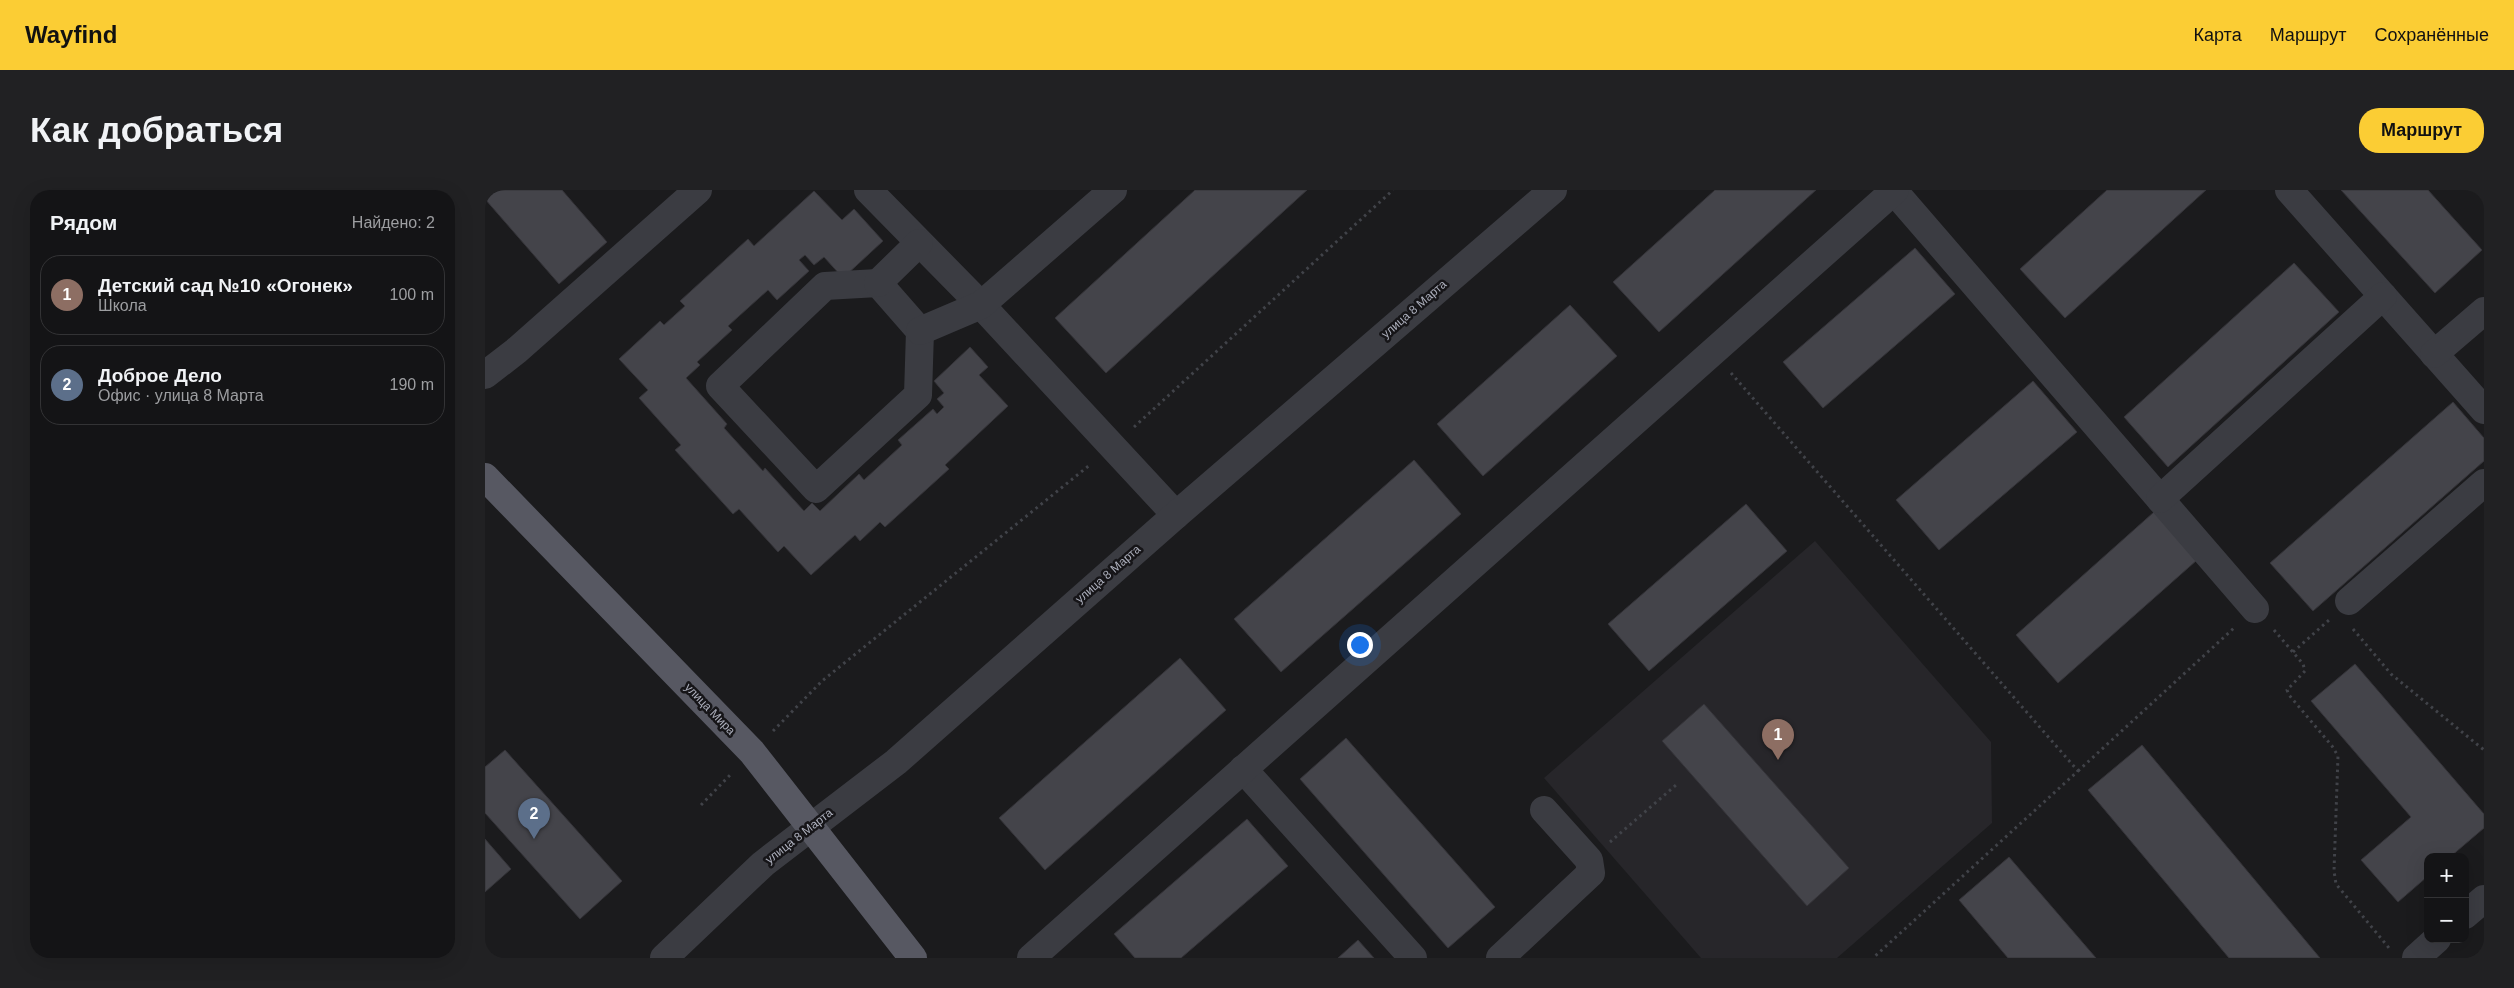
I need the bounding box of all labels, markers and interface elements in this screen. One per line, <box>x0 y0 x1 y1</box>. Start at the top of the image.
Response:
text: Wayfind <box>25 21 117 48</box>
text: Карта <box>2194 25 2242 45</box>
text: Маршрут <box>2270 25 2346 45</box>
text: Сохранённые <box>2374 25 2489 45</box>
button: Маршрут <box>2359 108 2484 153</box>
text: Как добраться <box>30 110 283 149</box>
text: Рядом <box>50 211 117 234</box>
text: Найдено: 2 <box>352 214 435 231</box>
text: Детский сад №10 «Огонек» <box>98 275 353 296</box>
street label: улица 8 Марта <box>1379 277 1450 341</box>
text: 1 <box>63 286 71 303</box>
text: 100 m <box>390 286 434 303</box>
text: Школа <box>98 297 147 314</box>
text: Доброе Дело <box>98 365 222 386</box>
text: 2 <box>63 376 71 393</box>
text: 190 m <box>390 376 434 393</box>
text: Офис · улица 8 Марта <box>98 387 264 404</box>
street label: улица 8 Марта <box>1073 542 1144 606</box>
your location <box>1347 632 1373 658</box>
street label: улица Мира <box>682 680 738 738</box>
pin: 1 <box>1762 719 1794 760</box>
pin: 2 <box>518 798 550 839</box>
street label: улица 8 Марта <box>763 805 836 867</box>
map controls <box>2424 853 2469 943</box>
button: + <box>2424 853 2469 898</box>
button: − <box>2424 898 2469 943</box>

